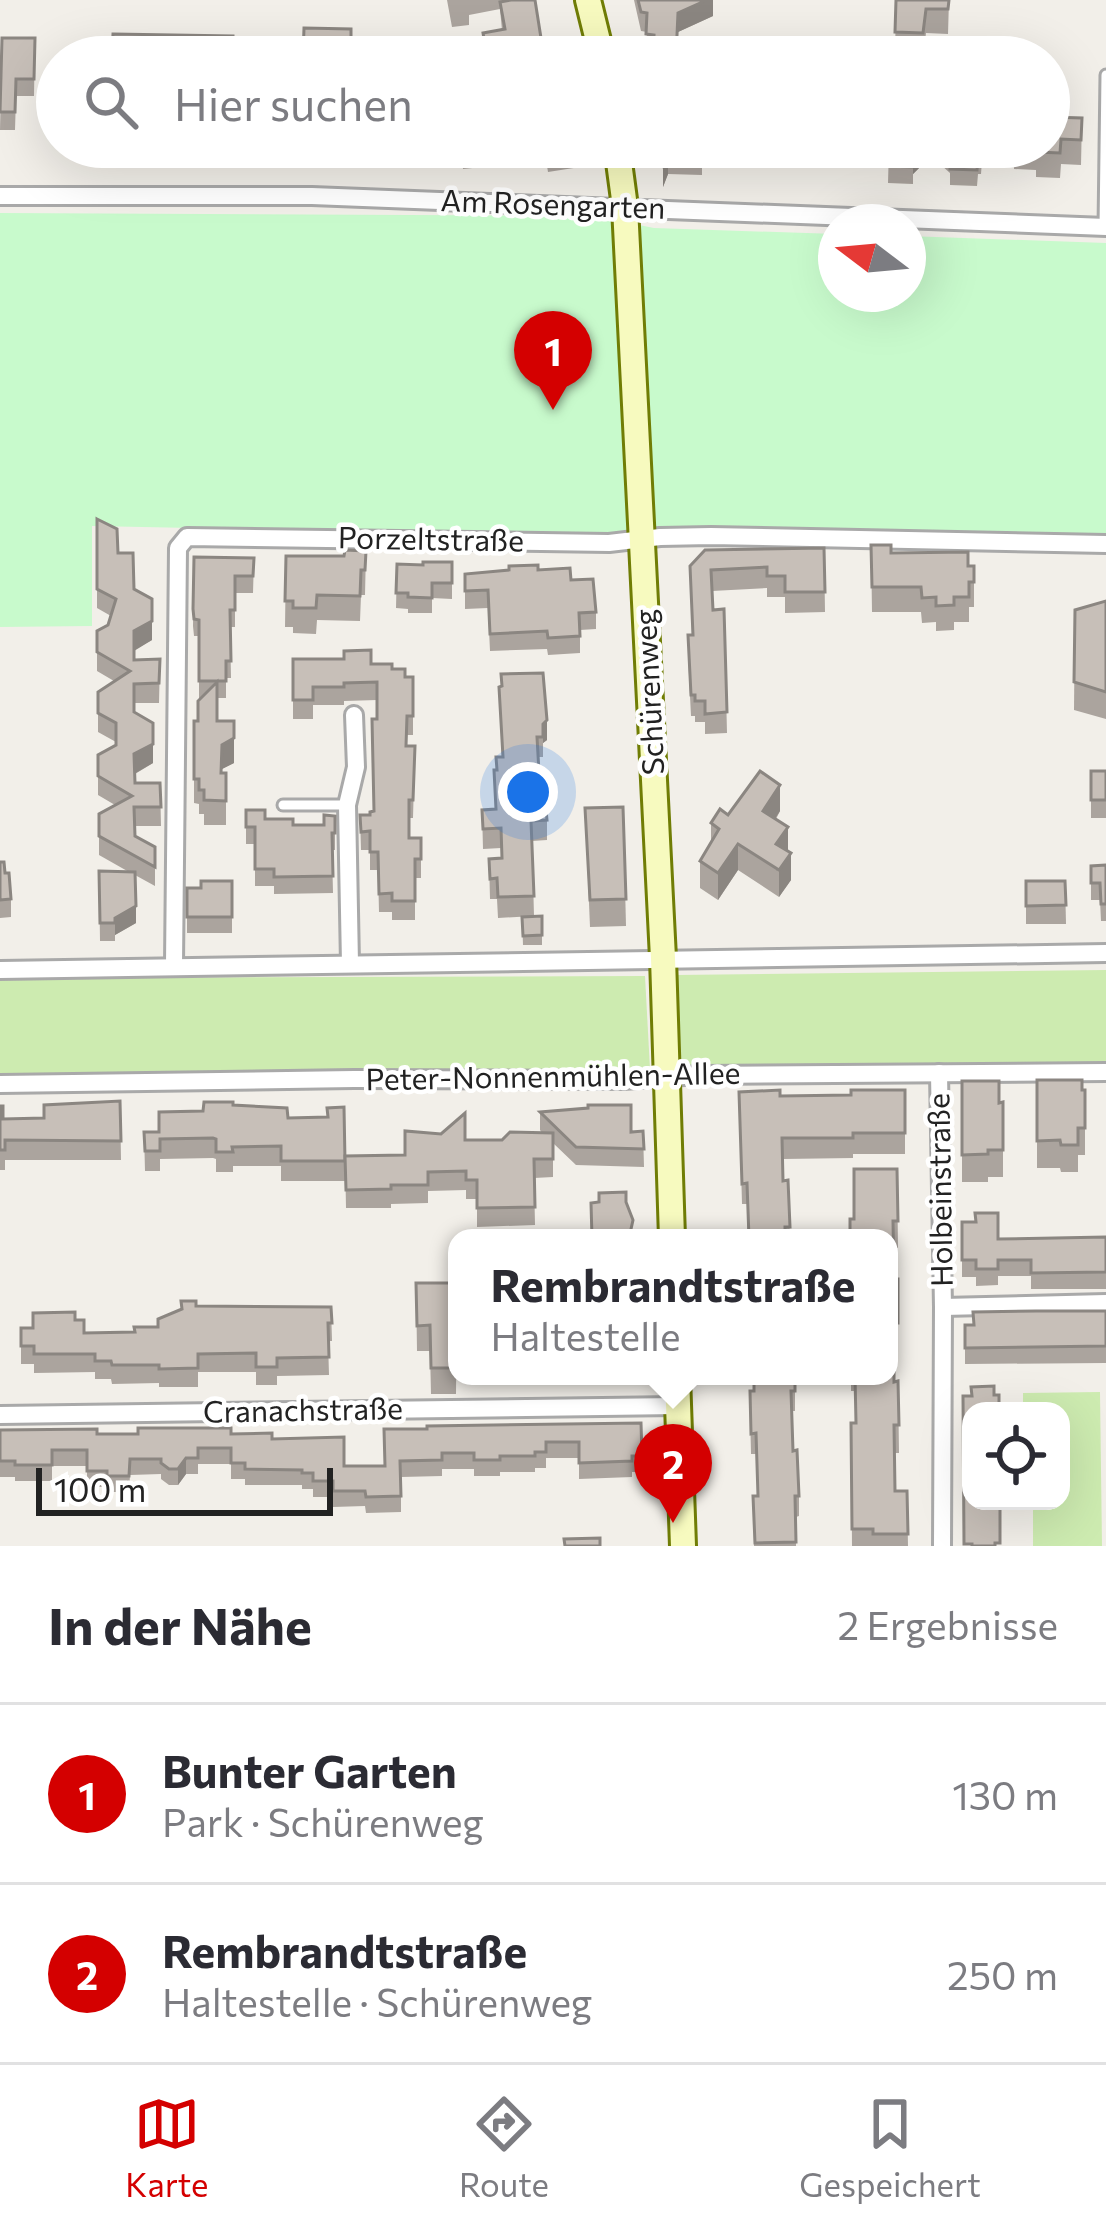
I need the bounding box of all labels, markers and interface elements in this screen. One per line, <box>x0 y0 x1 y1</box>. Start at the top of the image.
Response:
search box <box>36 36 1070 168</box>
icon: search <box>78 69 144 135</box>
text: Hier suchen <box>174 75 413 130</box>
street label: Am Rosengarten <box>440 180 666 225</box>
north arrow <box>818 204 926 312</box>
pin: 1 <box>514 311 592 410</box>
street label: Porzeltstraße <box>338 517 524 558</box>
street label: Schürenweg <box>625 608 670 776</box>
your location <box>498 762 558 822</box>
street label: Peter-Nonnenmühlen-Allee <box>365 1053 741 1096</box>
street label: Holbeinstraße <box>918 1093 959 1287</box>
popup <box>448 1229 898 1385</box>
text: Rembrandtstraße <box>490 1256 856 1311</box>
text: Haltestelle <box>490 1311 681 1359</box>
street label: Cranachstraße <box>203 1388 403 1429</box>
map controls <box>962 1402 1070 1510</box>
button: locate <box>962 1402 1070 1510</box>
pin: 2 <box>634 1424 712 1523</box>
scale bar <box>36 1462 333 1515</box>
text: 100 m <box>54 1468 146 1509</box>
text: In der Nähe <box>48 1593 312 1656</box>
text: 2 Ergebnisse <box>837 1600 1058 1648</box>
text: Bunter Garten <box>162 1742 457 1797</box>
text: 1 <box>78 1770 96 1818</box>
text: 130 m <box>952 1770 1058 1818</box>
text: Park · Schürenweg <box>162 1797 484 1845</box>
text: Rembrandtstraße <box>162 1922 527 1977</box>
text: 2 <box>76 1950 98 1998</box>
text: 250 m <box>947 1950 1058 1998</box>
text: Haltestelle · Schürenweg <box>162 1977 592 2025</box>
tab: Karte <box>125 2091 209 2204</box>
tab: Route <box>459 2091 549 2204</box>
tab: Gespeichert <box>799 2091 981 2204</box>

